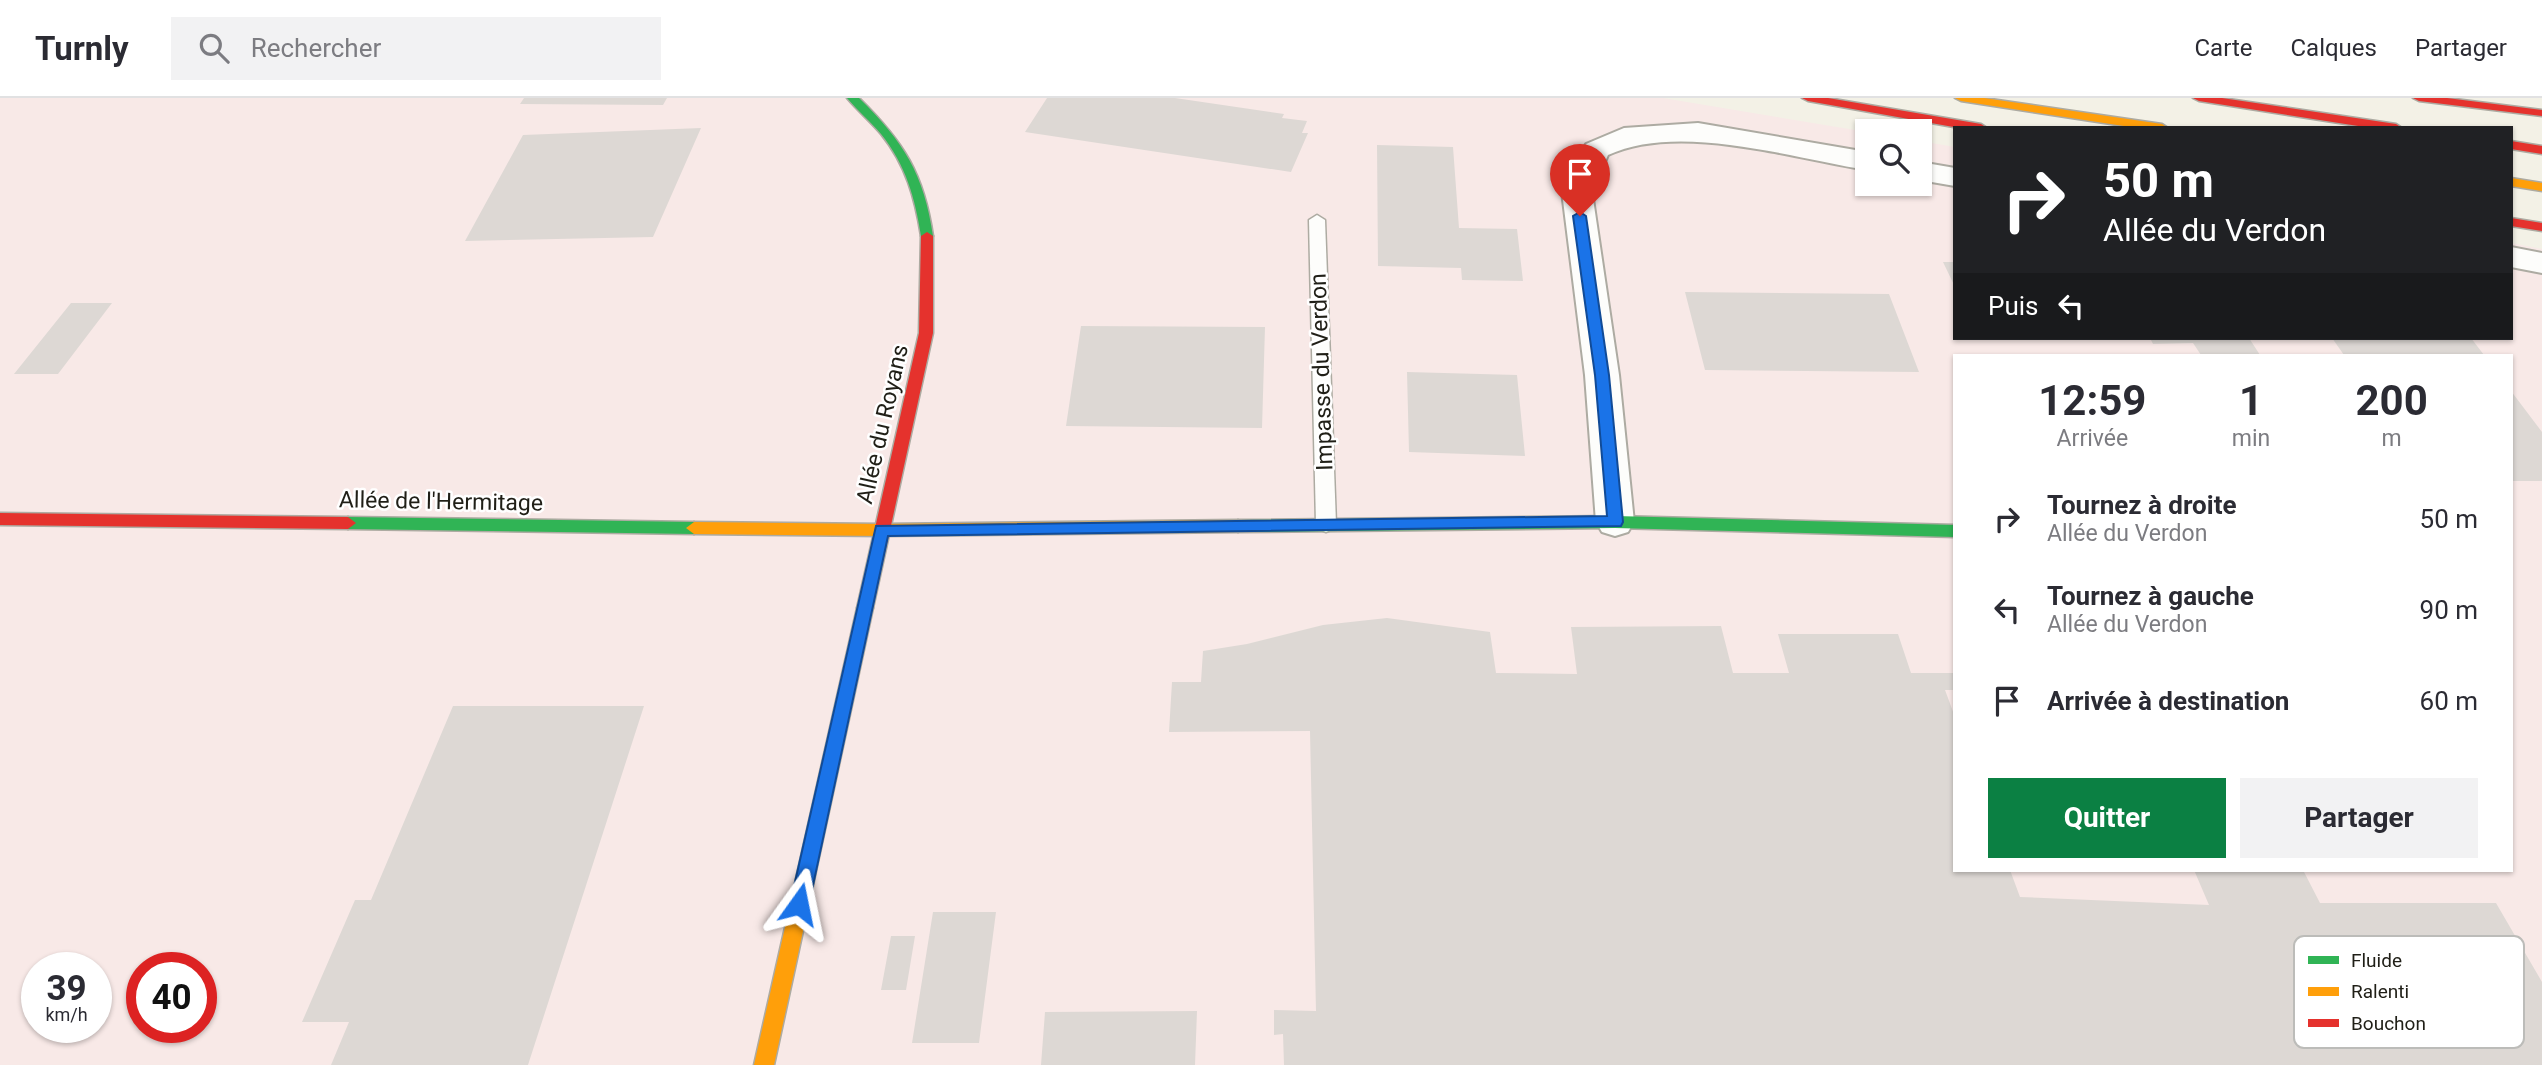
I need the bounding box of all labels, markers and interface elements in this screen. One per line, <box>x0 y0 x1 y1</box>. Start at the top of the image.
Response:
search box <box>171 17 661 80</box>
text: Turnly <box>35 29 129 68</box>
icon: search <box>195 29 233 67</box>
text: Rechercher <box>251 33 381 63</box>
text: Carte <box>2194 34 2252 62</box>
text: Calques <box>2290 34 2377 62</box>
text: Partager <box>2415 34 2507 62</box>
map controls <box>1855 119 1932 196</box>
button: search <box>1855 119 1932 196</box>
pin <box>1550 144 1610 216</box>
text: 50 m <box>2103 152 2214 209</box>
icon: right <box>1988 154 2079 245</box>
icon: arrive <box>1561 155 1599 193</box>
text: Allée du Verdon <box>2103 211 2326 249</box>
street label: Impasse du Verdon <box>1305 273 1338 471</box>
icon: left <box>2052 287 2090 325</box>
text: Puis <box>1988 291 2038 321</box>
street label: Allée du Royans <box>851 342 914 506</box>
text: 12:59 <box>2038 376 2146 425</box>
text: 1 <box>2239 376 2263 425</box>
text: 200 <box>2355 376 2428 425</box>
text: Arrivée <box>2057 425 2128 452</box>
text: min <box>2232 425 2270 452</box>
text: m <box>2382 425 2402 452</box>
street label: Allée de l'Hermitage <box>339 486 543 517</box>
text: Tournez à droite <box>2047 490 2237 520</box>
icon: right <box>1988 500 2026 538</box>
text: 50 m <box>2420 504 2478 534</box>
text: Allée du Verdon <box>2047 520 2207 547</box>
text: Tournez à gauche <box>2047 581 2254 611</box>
icon: left <box>1988 591 2026 629</box>
text: 90 m <box>2420 595 2478 625</box>
text: Allée du Verdon <box>2047 611 2207 638</box>
icon: arrive <box>1988 682 2026 720</box>
text: Arrivée à destination <box>2047 686 2289 716</box>
text: 60 m <box>2420 686 2478 716</box>
button: Quitter <box>1988 778 2226 858</box>
button: Partager <box>2240 778 2478 858</box>
position arrow <box>762 867 836 941</box>
legend <box>2294 936 2524 1048</box>
text: Fluide <box>2351 949 2402 972</box>
speed limit sign: 40 <box>126 952 217 1043</box>
text: 39 <box>46 968 87 1009</box>
text: Ralenti <box>2351 980 2409 1003</box>
text: km/h <box>45 1004 88 1025</box>
text: Bouchon <box>2351 1012 2426 1035</box>

